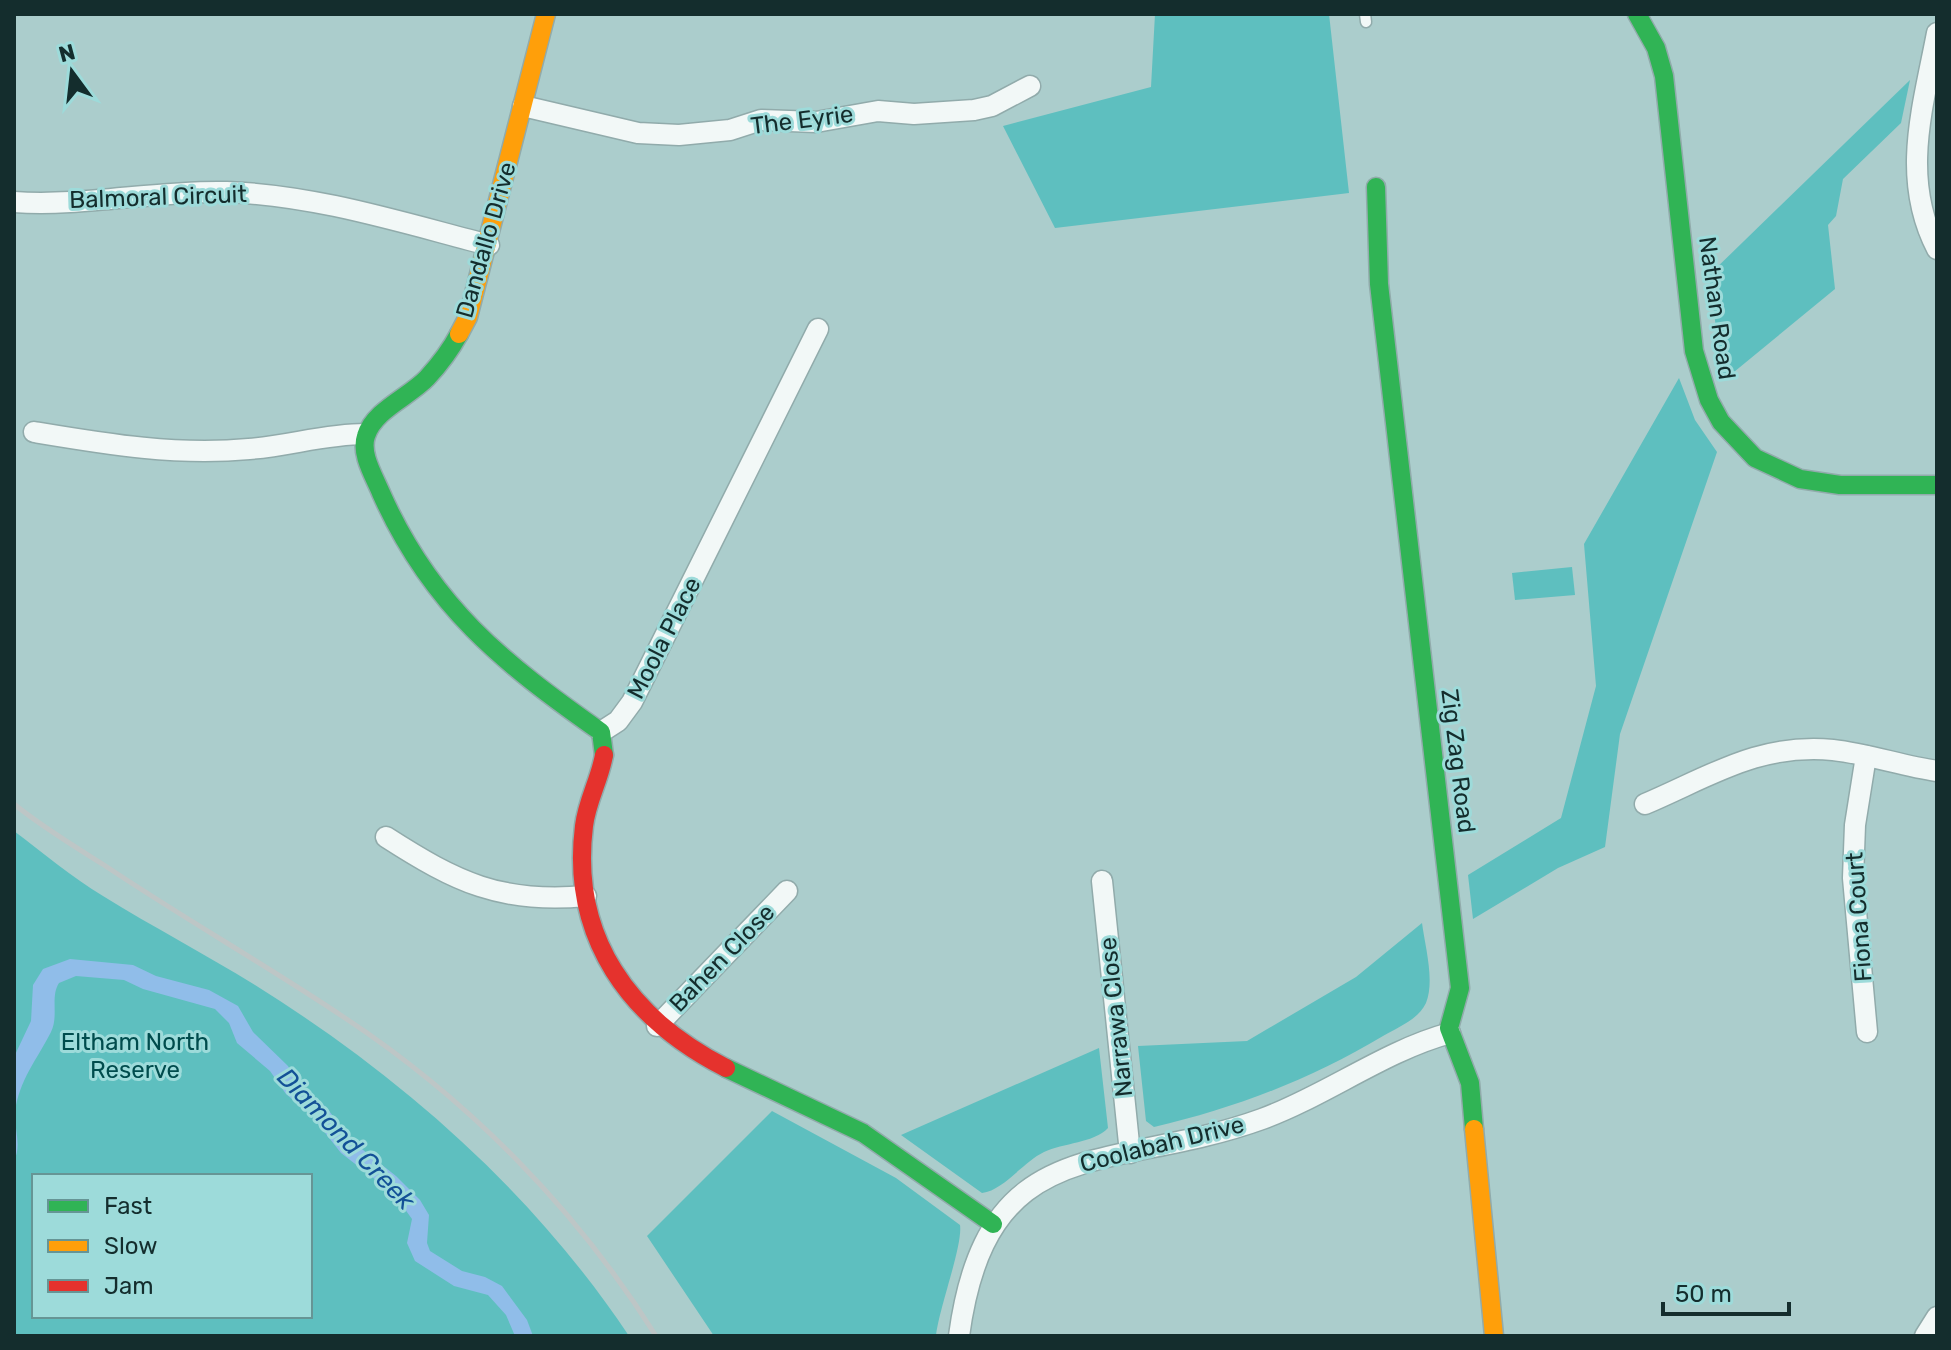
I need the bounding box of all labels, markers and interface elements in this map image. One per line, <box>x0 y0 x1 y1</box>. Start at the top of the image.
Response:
north arrow <box>32 32 112 112</box>
text: N <box>56 38 78 68</box>
street label: The Eyrie <box>749 100 855 140</box>
street label: Dandallo Drive <box>450 159 522 321</box>
street label: Balmoral Circuit <box>69 180 247 214</box>
street label: Nathan Road <box>1693 235 1741 381</box>
street label: Moola Place <box>621 573 707 703</box>
street label: Zig Zag Road <box>1435 687 1481 835</box>
street label: Fiona Court <box>1841 851 1877 983</box>
street label: Bahen Close <box>664 898 780 1018</box>
street label: Narrawa Close <box>1094 936 1138 1098</box>
park label: Eltham North Reserve <box>61 1028 209 1084</box>
water label: Diamond Creek <box>271 1062 422 1217</box>
street label: Coolabah Drive <box>1077 1110 1247 1178</box>
legend <box>32 1174 312 1318</box>
text: Fast <box>104 1192 152 1220</box>
text: Slow <box>104 1232 157 1260</box>
scale bar <box>1663 1266 1789 1316</box>
text: Jam <box>104 1272 154 1300</box>
text: 50 m <box>1675 1280 1732 1308</box>

